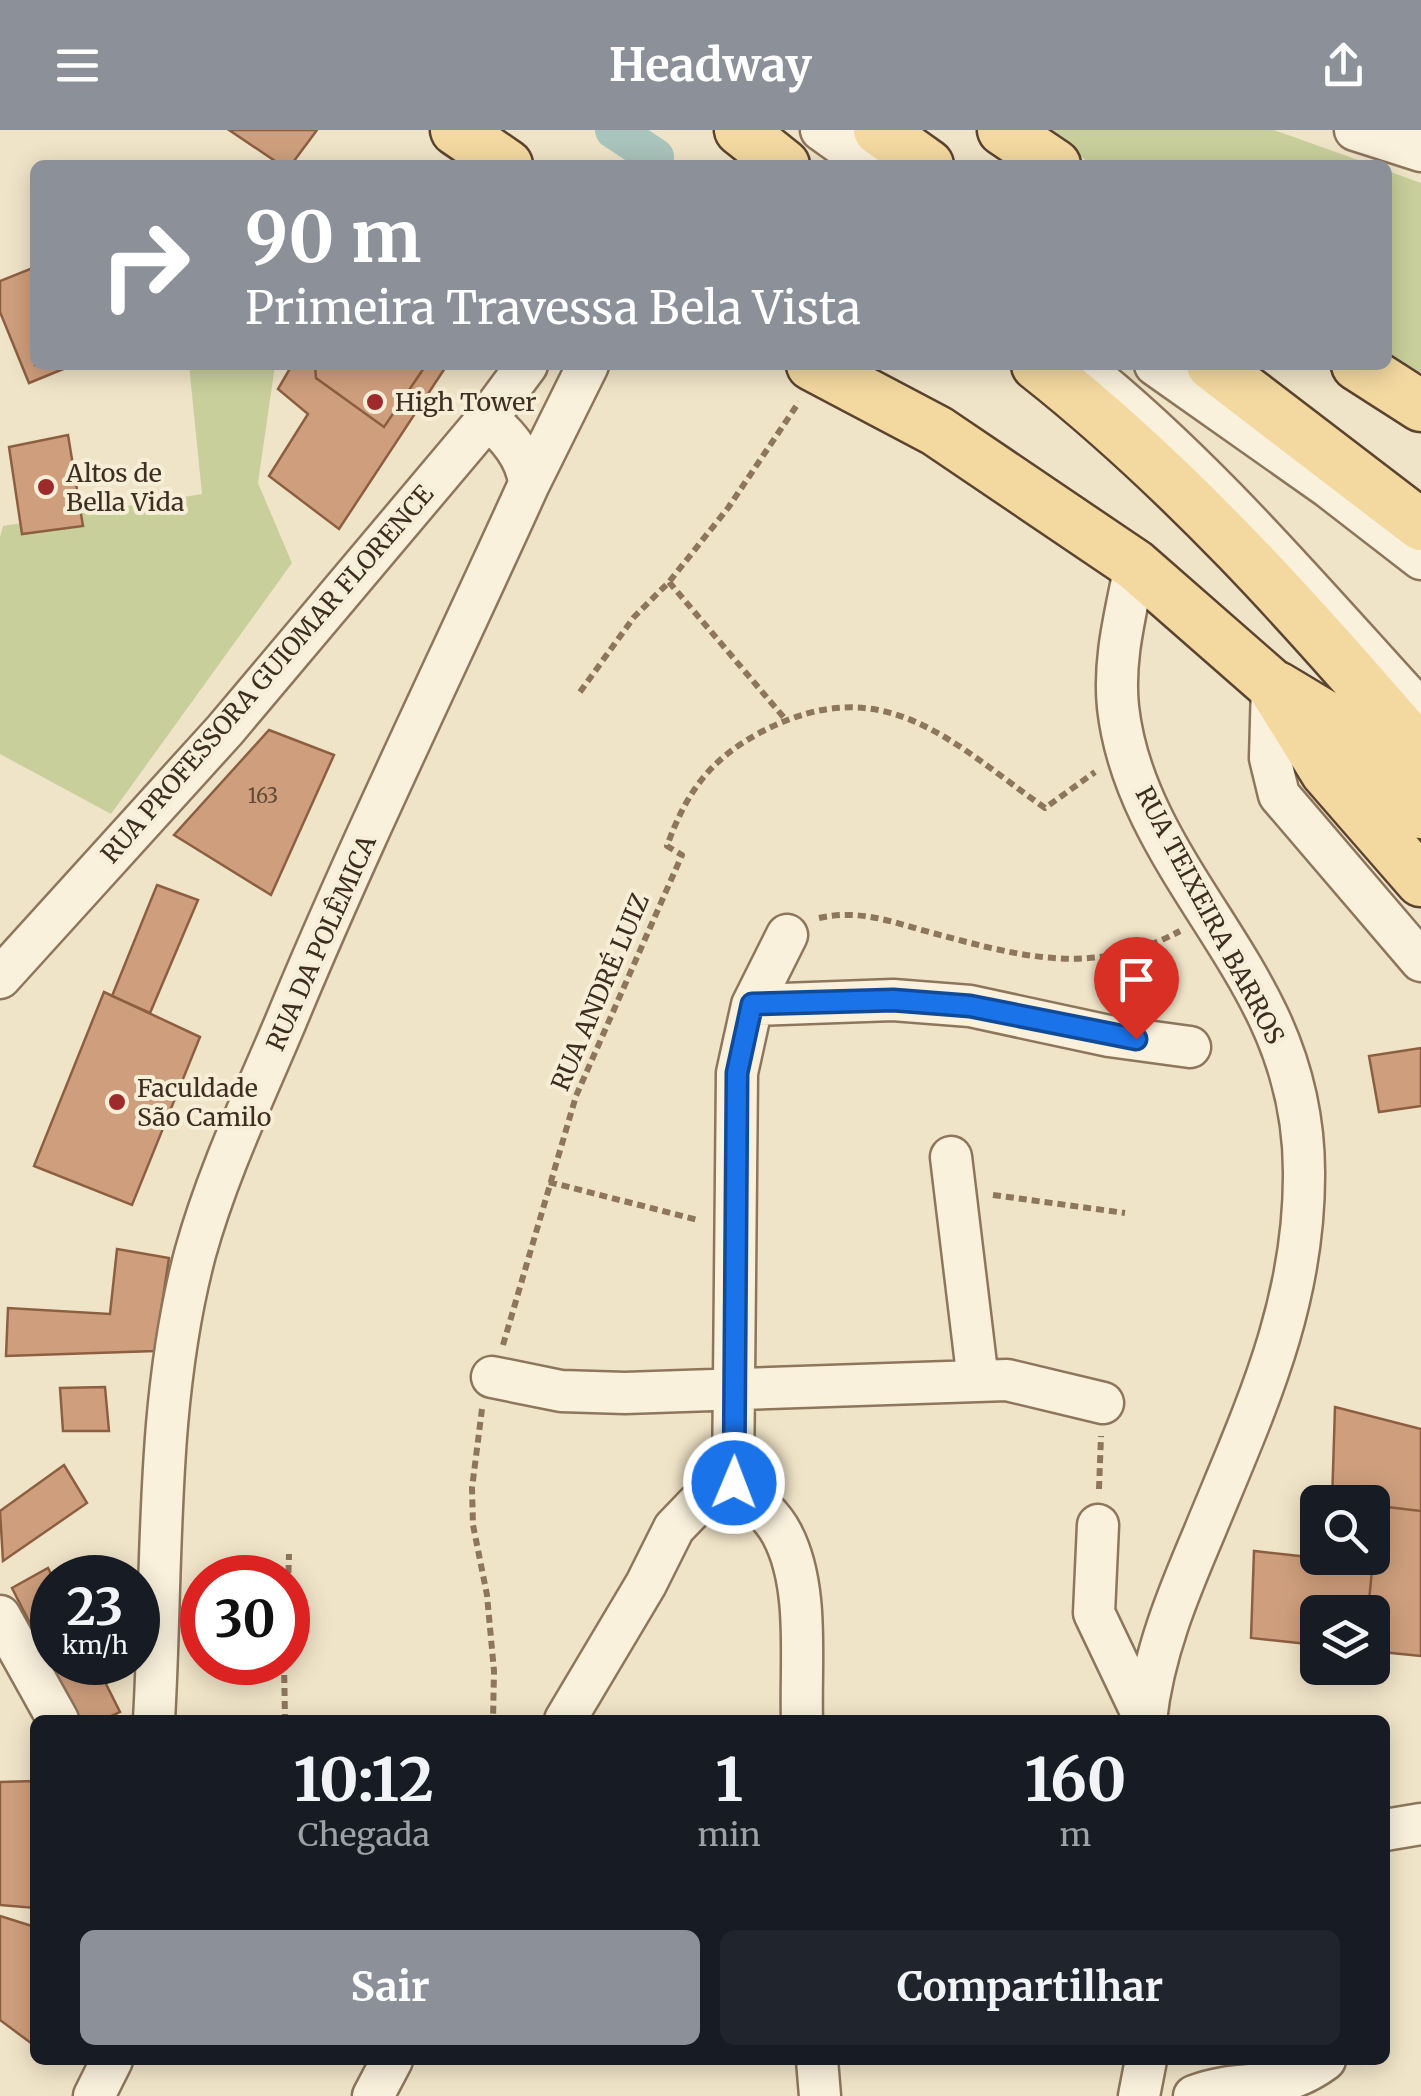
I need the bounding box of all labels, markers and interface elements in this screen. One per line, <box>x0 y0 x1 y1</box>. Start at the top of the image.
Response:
text: Headway <box>609 37 812 93</box>
icon: menu <box>50 38 105 93</box>
icon: share <box>1316 38 1371 93</box>
text: 90 m <box>245 193 422 281</box>
icon: right <box>80 200 210 330</box>
text: Primeira Travessa Bela Vista <box>245 280 861 336</box>
place label: High Tower <box>395 386 536 418</box>
marker: High Tower <box>364 391 386 413</box>
place label: Altos de Bella Vida <box>65 457 184 518</box>
marker: Altos de Bella Vida <box>35 476 57 498</box>
street label: RUA PROFESSORA GUIOMAR FLORENCE <box>94 478 440 870</box>
street label: RUA TEIXEIRA BARROS <box>1128 781 1292 1049</box>
house number: 163 <box>248 783 278 808</box>
street label: RUA DA POLÊMICA <box>259 830 383 1056</box>
street label: RUA ANDRÉ LUIZ <box>544 889 656 1095</box>
pin <box>1094 937 1179 1040</box>
icon: arrive <box>1109 952 1164 1007</box>
place label: Faculdade São Camilo <box>137 1072 271 1133</box>
marker: Faculdade São Camilo <box>106 1091 128 1113</box>
position arrow <box>682 1431 786 1535</box>
map controls <box>1300 1485 1390 1685</box>
button: search <box>1300 1485 1390 1575</box>
speed limit sign: 30 <box>180 1555 310 1685</box>
text: 23 <box>67 1576 123 1639</box>
button: layers <box>1300 1595 1390 1685</box>
text: km/h <box>62 1629 128 1661</box>
text: 10:12 <box>294 1742 434 1817</box>
text: 1 <box>715 1742 743 1817</box>
text: 160 <box>1024 1742 1126 1817</box>
text: Chegada <box>298 1815 430 1855</box>
text: min <box>698 1815 761 1855</box>
text: m <box>1060 1815 1091 1855</box>
button: Sair <box>80 1930 700 2045</box>
button: Compartilhar <box>720 1930 1340 2045</box>

